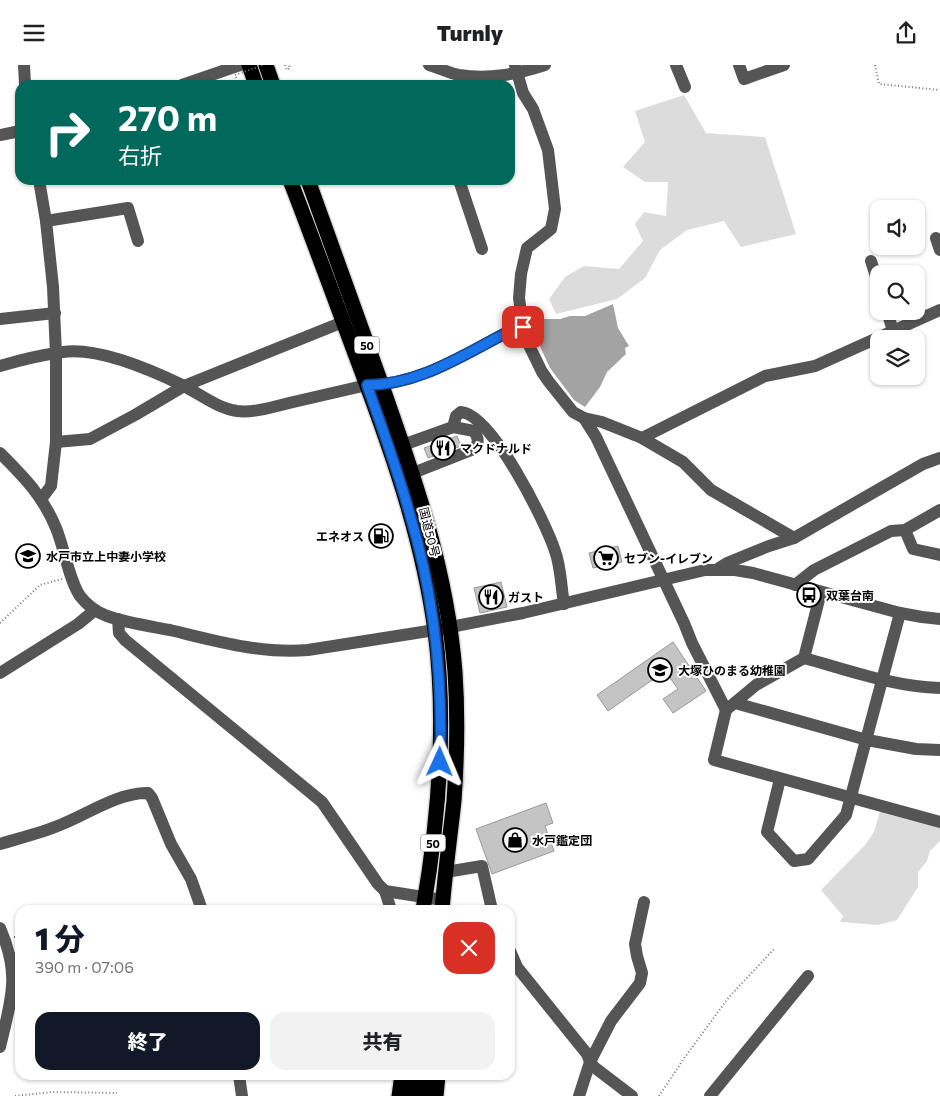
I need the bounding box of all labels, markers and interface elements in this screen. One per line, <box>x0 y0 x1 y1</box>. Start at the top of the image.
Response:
icon: menu <box>20 19 48 47</box>
text: Turnly <box>437 19 503 46</box>
icon: share <box>892 19 920 47</box>
text: 270 m <box>118 95 217 138</box>
icon: right <box>35 100 100 165</box>
text: 右折 <box>118 142 162 169</box>
map controls <box>870 200 925 385</box>
button: sound <box>870 200 925 255</box>
button: search <box>870 265 925 320</box>
pin <box>502 306 544 348</box>
icon: arrive <box>509 313 537 341</box>
button: layers <box>870 330 925 385</box>
road number: 50 <box>354 337 380 353</box>
restaurant icon: マクドナルド <box>430 435 456 461</box>
place label: マクドナルド <box>460 441 532 455</box>
street label: 国道50号 <box>417 506 443 558</box>
fuel station icon: エネオス <box>368 523 394 549</box>
place label: エネオス <box>316 529 364 543</box>
school or university icon: 水戸市立上中妻小学校 <box>15 543 41 569</box>
supermarket icon: セブン-イレブン <box>593 545 619 571</box>
place label: 水戸市立上中妻小学校 <box>46 549 166 563</box>
place label: セブン-イレブン <box>624 551 713 565</box>
bus stop icon: 双葉台南 <box>796 582 822 608</box>
restaurant icon: ガスト <box>478 584 504 610</box>
place label: 双葉台南 <box>826 588 874 602</box>
place label: ガスト <box>508 590 544 604</box>
school or university icon: 大塚ひのまる幼稚園 <box>647 657 673 683</box>
place label: 大塚ひのまる幼稚園 <box>678 663 786 677</box>
position arrow <box>413 735 465 787</box>
shop icon: 水戸鑑定団 <box>502 827 528 853</box>
place label: 水戸鑑定団 <box>532 833 592 847</box>
road number: 50 <box>420 835 446 851</box>
text: 1 分 <box>35 919 85 956</box>
button: close <box>443 922 495 974</box>
text: 390 m · 07:06 <box>35 957 134 976</box>
button: 終了 <box>35 1012 260 1070</box>
button: 共有 <box>270 1012 495 1070</box>

